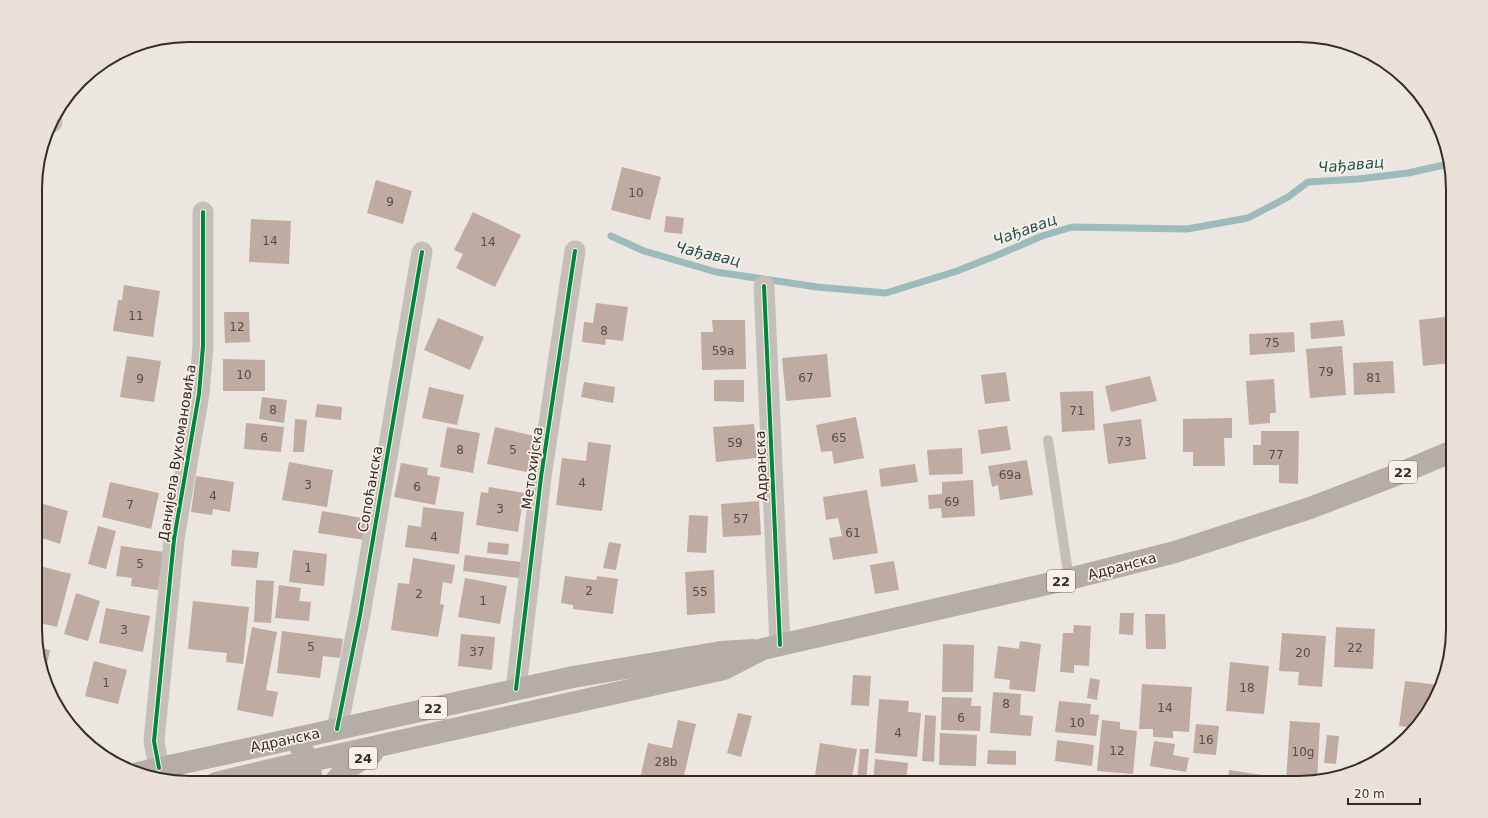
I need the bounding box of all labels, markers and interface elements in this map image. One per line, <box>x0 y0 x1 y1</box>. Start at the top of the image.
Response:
water label: Чађавац <box>1317 153 1385 177</box>
house number: 10 <box>628 186 644 200</box>
house number: 9 <box>386 195 394 209</box>
water label: Чађавац <box>991 210 1059 250</box>
house number: 14 <box>262 234 278 248</box>
house number: 14 <box>480 235 496 249</box>
water label: Чађавац <box>674 238 742 270</box>
house number: 11 <box>128 309 144 323</box>
house number: 12 <box>229 320 245 334</box>
house number: 8 <box>600 324 608 338</box>
house number: 75 <box>1264 336 1280 350</box>
house number: 59a <box>712 344 734 358</box>
street label: Данијела Вукомановића <box>155 363 199 543</box>
house number: 79 <box>1318 365 1334 379</box>
house number: 10 <box>236 368 252 382</box>
house number: 67 <box>798 371 814 385</box>
house number: 81 <box>1366 371 1382 385</box>
house number: 9 <box>136 372 144 386</box>
house number: 8 <box>269 403 277 417</box>
house number: 71 <box>1069 404 1085 418</box>
street label: Метохијска <box>518 426 546 510</box>
street label: Адранска <box>752 430 770 502</box>
house number: 6 <box>260 431 268 445</box>
house number: 65 <box>831 431 847 445</box>
house number: 73 <box>1116 435 1132 449</box>
house number: 59 <box>727 436 743 450</box>
house number: 8 <box>456 443 464 457</box>
house number: 5 <box>509 443 517 457</box>
street label: Сопоћанска <box>355 444 385 534</box>
house number: 77 <box>1268 448 1284 462</box>
road number: 22 <box>1389 461 1417 483</box>
house number: 69a <box>999 468 1021 482</box>
house number: 4 <box>578 476 586 490</box>
house number: 3 <box>304 478 312 492</box>
house number: 6 <box>413 480 421 494</box>
house number: 4 <box>209 489 217 503</box>
house number: 69 <box>944 495 960 509</box>
house number: 7 <box>126 498 134 512</box>
house number: 3 <box>496 502 504 516</box>
house number: 57 <box>733 512 749 526</box>
house number: 61 <box>845 526 861 540</box>
house number: 4 <box>430 530 438 544</box>
street label: Адранска <box>1086 549 1158 583</box>
house number: 5 <box>136 557 144 571</box>
house number: 1 <box>304 561 312 575</box>
road number: 22 <box>1047 570 1075 592</box>
house number: 2 <box>585 584 593 598</box>
house number: 55 <box>692 585 708 599</box>
house number: 2 <box>415 587 423 601</box>
house number: 1 <box>479 594 487 608</box>
house number: 3 <box>120 623 128 637</box>
house number: 5 <box>307 640 315 654</box>
house number: 22 <box>1347 641 1363 655</box>
house number: 37 <box>469 645 485 659</box>
house number: 20 <box>1295 646 1311 660</box>
house number: 1 <box>102 676 110 690</box>
house number: 18 <box>1239 681 1255 695</box>
road number: 22 <box>419 697 447 719</box>
house number: 8 <box>1002 697 1010 711</box>
house number: 14 <box>1157 701 1173 715</box>
house number: 6 <box>957 711 965 725</box>
house number: 10 <box>1069 716 1085 730</box>
street label: Адранска <box>249 725 321 755</box>
house number: 4 <box>894 726 902 740</box>
house number: 16 <box>1198 733 1214 747</box>
house number: 12 <box>1109 744 1125 758</box>
house number: 10g <box>1292 745 1314 759</box>
road number: 24 <box>349 747 377 769</box>
house number: 28b <box>655 755 677 769</box>
scale bar <box>1348 780 1420 806</box>
text: 20 m <box>1354 787 1385 801</box>

